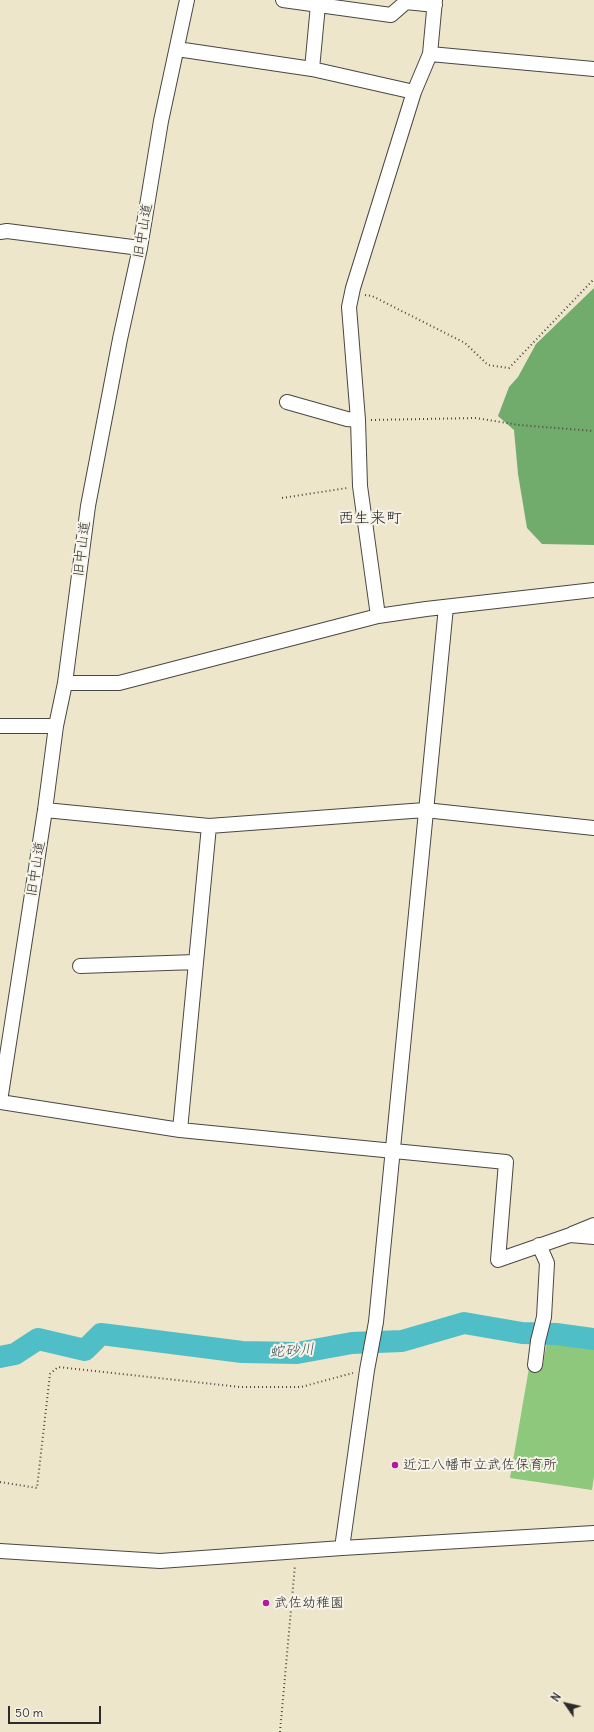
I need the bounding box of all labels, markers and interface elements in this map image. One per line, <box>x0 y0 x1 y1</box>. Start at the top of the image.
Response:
street label: 旧中山道 <box>130 202 156 260</box>
district label: 西生来町 <box>338 508 402 528</box>
street label: 旧中山道 <box>70 520 94 578</box>
street label: 旧中山道 <box>23 840 49 898</box>
water label: 蛇砂川 <box>269 1340 315 1362</box>
place label: 近江八幡市立武佐保育所 <box>403 1457 557 1473</box>
marker: 近江八幡市立武佐保育所 <box>390 1460 400 1470</box>
place label: 武佐幼稚園 <box>274 1595 344 1611</box>
marker: 武佐幼稚園 <box>261 1598 271 1608</box>
north arrow <box>546 1684 586 1724</box>
text: N <box>548 1690 564 1704</box>
scale bar <box>10 1698 103 1724</box>
text: 50 m <box>15 1705 43 1720</box>

